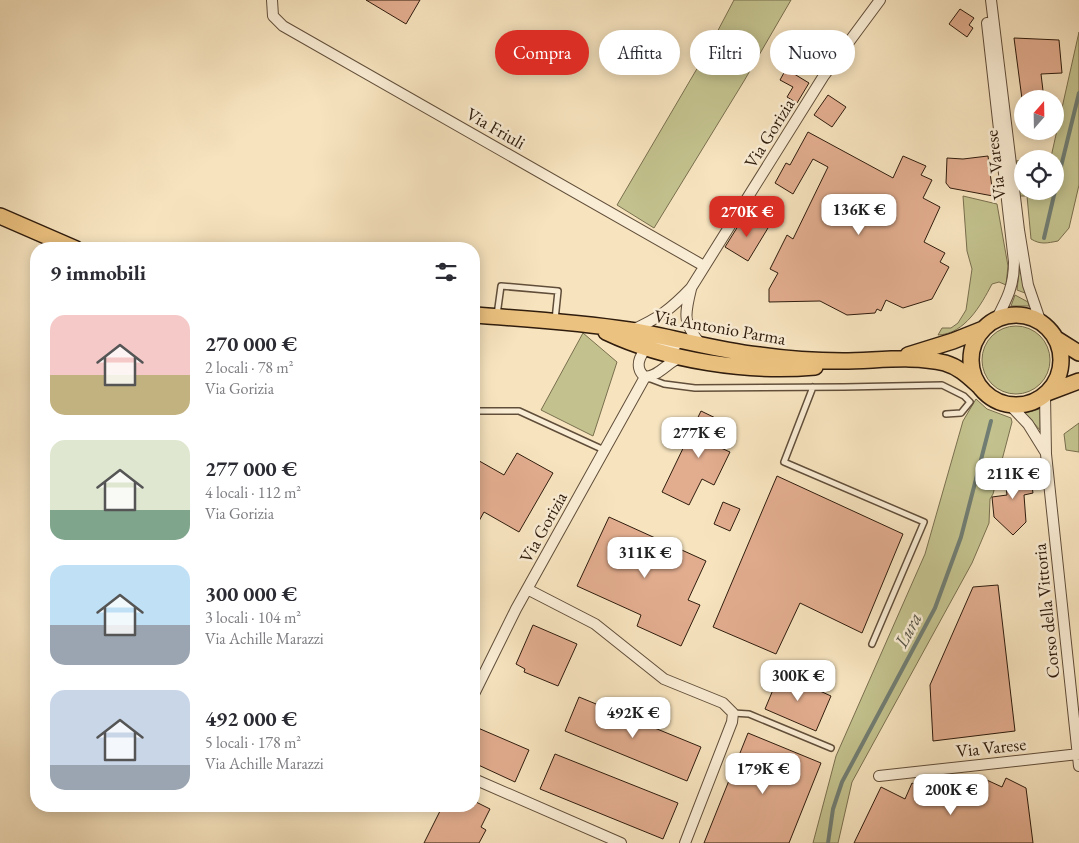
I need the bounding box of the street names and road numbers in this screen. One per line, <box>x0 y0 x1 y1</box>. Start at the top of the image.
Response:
street label: Via Gorizia <box>739 93 800 172</box>
street label: Via Friuli <box>462 102 530 154</box>
street label: Via Varese <box>979 129 1011 201</box>
street label: Via Antonio Parma <box>652 304 788 350</box>
street label: Via Gorizia <box>514 487 572 567</box>
street label: Corso della Vittoria <box>1027 542 1065 680</box>
street label: Via Varese <box>955 732 1027 762</box>

